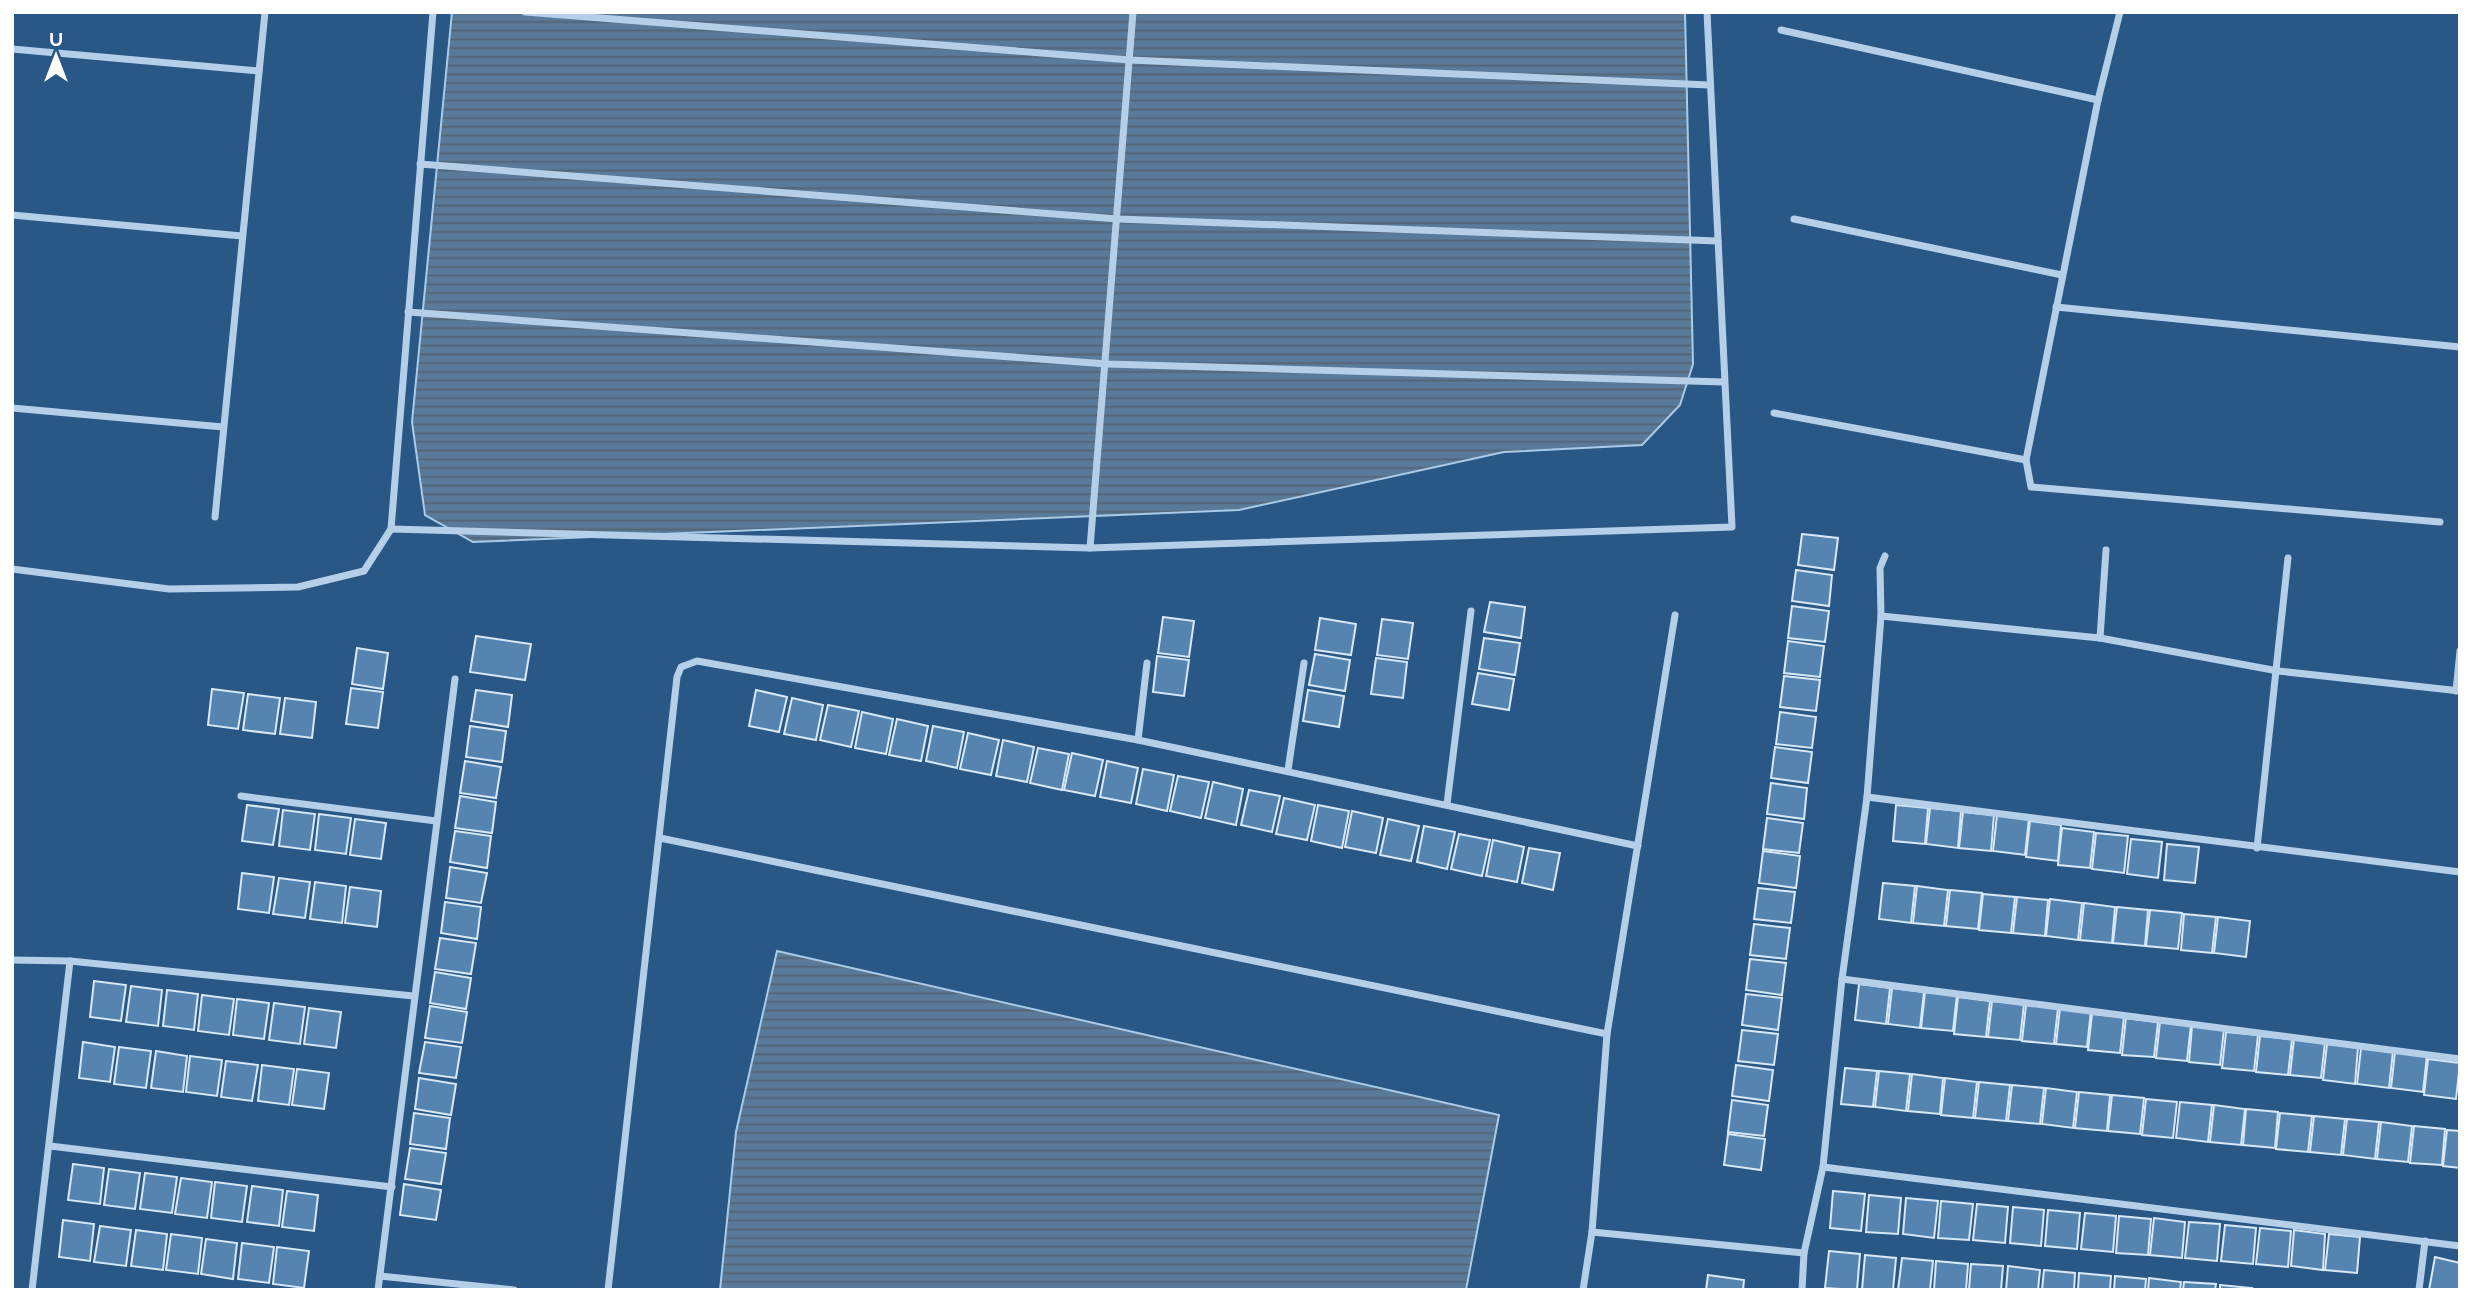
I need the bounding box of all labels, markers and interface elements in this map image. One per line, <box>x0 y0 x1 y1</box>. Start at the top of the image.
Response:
north arrow <box>21 21 91 91</box>
text: U <box>49 28 63 50</box>

